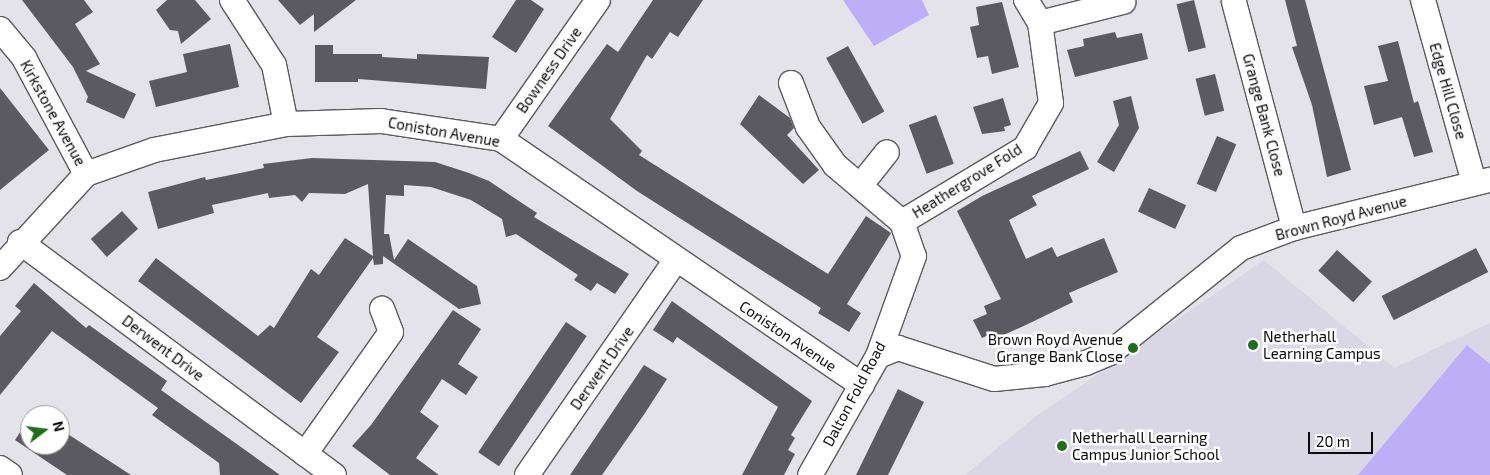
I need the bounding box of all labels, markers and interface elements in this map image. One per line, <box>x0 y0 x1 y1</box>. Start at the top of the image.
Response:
street label: Bowness Drive <box>513 23 585 117</box>
street label: Edge Hill Close <box>1426 41 1470 141</box>
street label: Grange Bank Close <box>1239 52 1289 178</box>
street label: Kirkstone Avenue <box>16 57 90 169</box>
street label: Coniston Avenue <box>386 113 502 151</box>
street label: Heathergrove Fold <box>909 140 1025 222</box>
street label: Brown Royd Avenue <box>1273 192 1409 244</box>
street label: Coniston Avenue <box>736 297 840 375</box>
street label: Derwent Drive <box>119 311 207 385</box>
street label: Derwent Drive <box>567 323 637 413</box>
place label: Netherhall Learning Campus <box>1263 327 1381 362</box>
place label: Brown Royd Avenue Grange Bank Close <box>987 330 1123 365</box>
street label: Dalton Fold Road <box>819 338 889 450</box>
marker: Netherhall Learning Campus <box>1247 339 1259 351</box>
marker: Brown Royd Avenue Grange Bank Close <box>1127 342 1139 354</box>
north arrow <box>20 405 70 455</box>
text: N <box>49 419 69 433</box>
scale bar <box>1310 422 1375 454</box>
place label: Netherhall Learning Campus Junior School <box>1072 428 1220 463</box>
text: 20 m <box>1316 432 1350 450</box>
marker: Netherhall Learning Campus Junior School <box>1056 440 1068 452</box>

